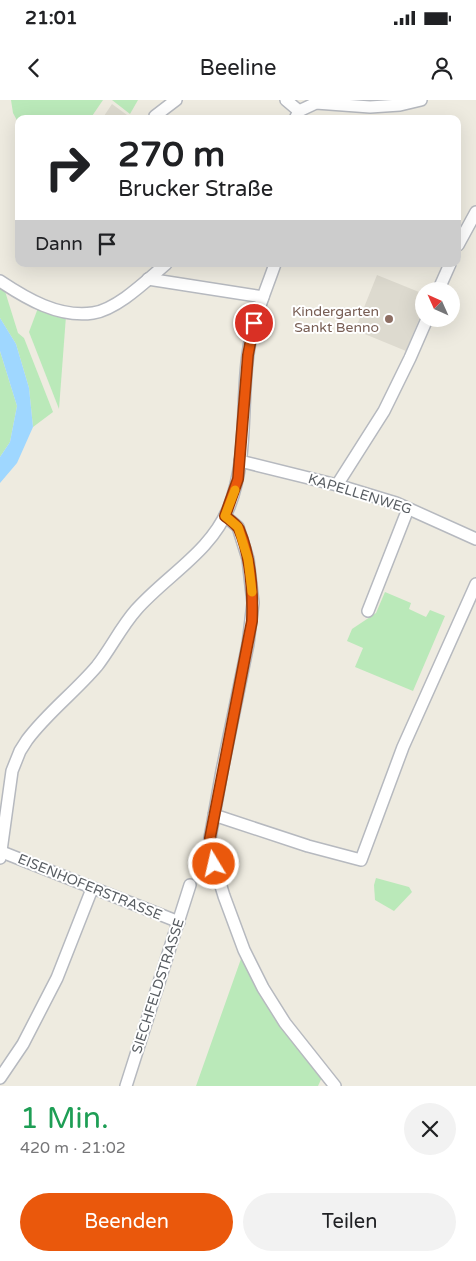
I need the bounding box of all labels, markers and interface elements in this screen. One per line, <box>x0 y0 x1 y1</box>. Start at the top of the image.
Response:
text: 21:01 <box>25 7 78 29</box>
icon: back <box>20 54 48 82</box>
icon: person <box>428 54 456 82</box>
text: Beeline <box>200 55 276 81</box>
text: 270 m <box>118 134 225 176</box>
icon: right <box>35 135 100 200</box>
text: Brucker Straße <box>118 176 273 202</box>
icon: arrive <box>93 230 121 258</box>
text: Dann <box>35 233 83 255</box>
north arrow <box>415 282 460 328</box>
map controls <box>415 282 460 327</box>
pin <box>233 302 275 344</box>
place label: Kindergarten Sankt Benno <box>292 303 379 336</box>
icon: arrive <box>240 309 268 337</box>
marker: Kindergarten Sankt Benno <box>383 313 395 325</box>
street label: KAPELLENWEG <box>306 470 414 518</box>
position arrow <box>187 837 239 889</box>
street label: EISENHOFERSTRASSE <box>15 850 165 924</box>
street label: SIECHFELDSTRASSE <box>128 916 188 1056</box>
text: 1 Min. <box>20 1100 109 1137</box>
button: close <box>404 1103 456 1155</box>
text: 420 m · 21:02 <box>20 1138 126 1158</box>
button: Beenden <box>20 1193 233 1251</box>
button: Teilen <box>243 1193 456 1251</box>

